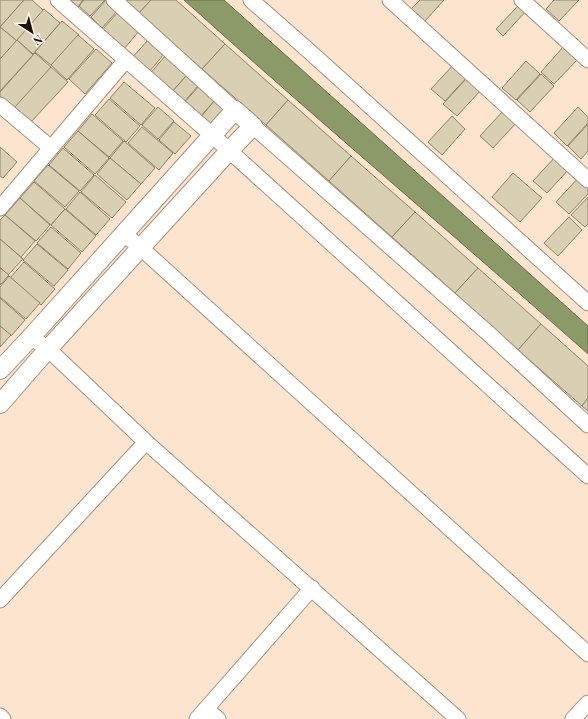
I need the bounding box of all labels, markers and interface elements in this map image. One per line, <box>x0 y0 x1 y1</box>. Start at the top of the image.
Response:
north arrow <box>12 12 52 52</box>
text: N <box>31 32 46 49</box>

